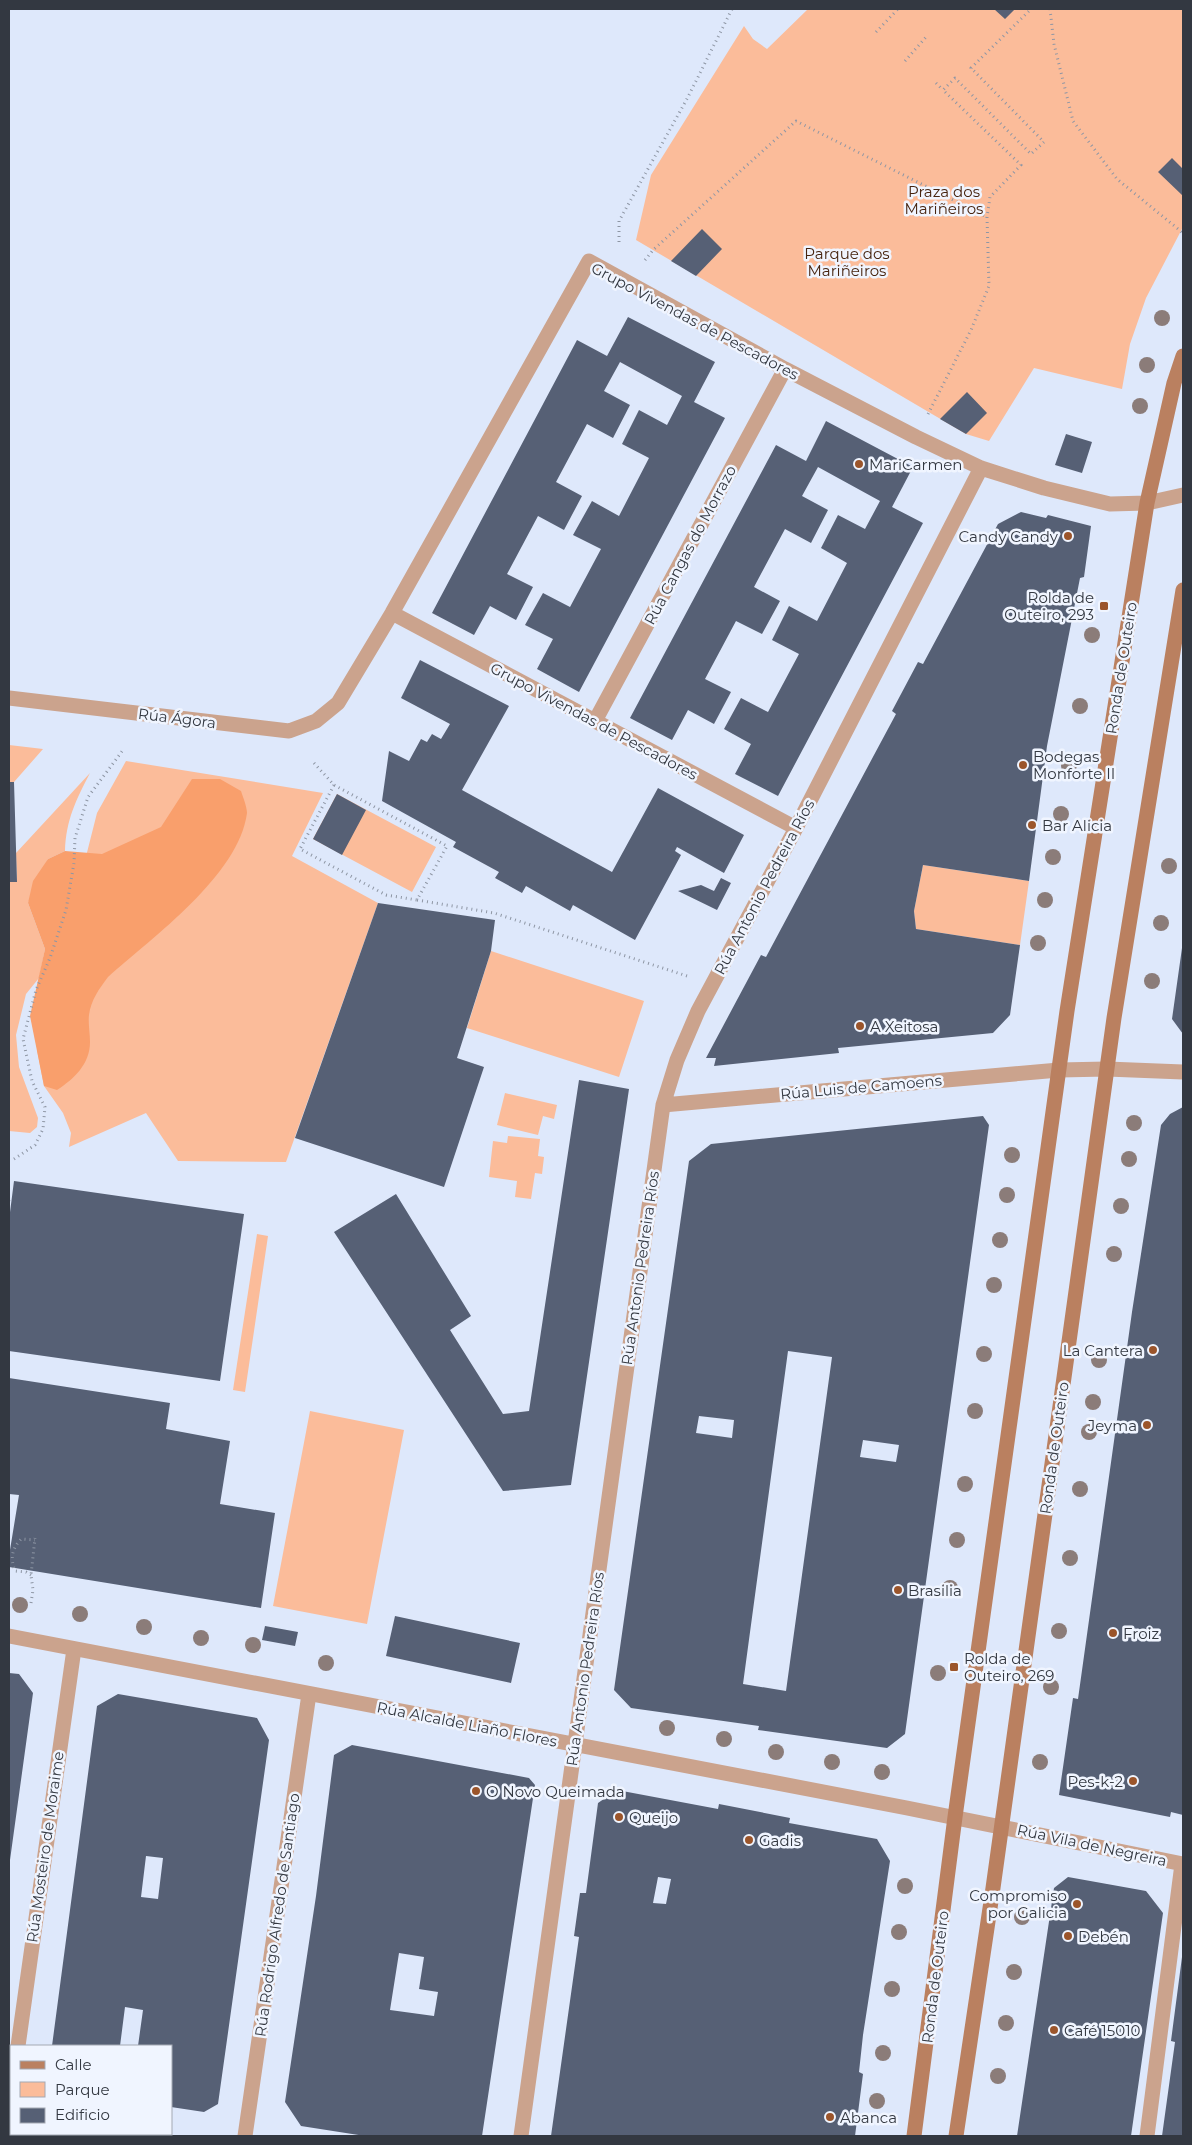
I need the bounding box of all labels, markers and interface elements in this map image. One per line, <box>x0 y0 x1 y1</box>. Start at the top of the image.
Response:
park label: Praza dos Mariñeiros <box>905 182 983 218</box>
park label: Parque dos Mariñeiros <box>804 244 890 280</box>
street label: Grupo Vivendas de Pescadores <box>588 258 802 384</box>
place label: MariCarmen <box>869 455 963 474</box>
marker: MariCarmen <box>853 458 865 470</box>
street label: Rúa Cangas do Morrazo <box>640 462 740 628</box>
place label: Candy Candy <box>959 527 1059 546</box>
marker: Candy Candy <box>1062 530 1074 542</box>
place label: Rolda de Outeiro, 293 <box>1004 588 1094 624</box>
marker: Rolda de Outeiro, 293 <box>1098 600 1110 612</box>
street label: Ronda de Outeiro <box>1101 601 1141 735</box>
street label: Grupo Vivendas de Pescadores <box>487 658 701 784</box>
street label: Rúa Ágora <box>137 704 217 732</box>
place label: Bodegas Monforte II <box>1033 747 1115 783</box>
marker: Bodegas Monforte II <box>1017 759 1029 771</box>
street label: Rúa Antonio Pedreira Ríos <box>710 796 818 978</box>
place label: Bar Alicia <box>1042 816 1112 835</box>
marker: Bar Alicia <box>1026 819 1038 831</box>
place label: A Xeitosa <box>870 1017 938 1036</box>
marker: A Xeitosa <box>854 1020 866 1032</box>
street label: Rúa Luis de Camoens <box>779 1070 943 1104</box>
street label: Rúa Antonio Pedreira Ríos <box>617 1170 663 1366</box>
place label: La Cantera <box>1063 1341 1143 1360</box>
marker: La Cantera <box>1147 1344 1159 1356</box>
street label: Ronda de Outeiro <box>1035 1381 1073 1515</box>
place label: Jeyma <box>1087 1416 1137 1435</box>
marker: Jeyma <box>1141 1419 1153 1431</box>
street label: Rúa Antonio Pedreira Ríos <box>562 1571 608 1767</box>
place label: Brasilia <box>908 1581 962 1600</box>
marker: Brasilia <box>892 1584 904 1596</box>
place label: Froiz <box>1123 1624 1160 1643</box>
marker: Froiz <box>1107 1627 1119 1639</box>
place label: Rolda de Outeiro, 269 <box>964 1649 1054 1685</box>
marker: Rolda de Outeiro, 269 <box>948 1661 960 1673</box>
street label: Rúa Alcalde Liaño Flores <box>375 1697 559 1751</box>
street label: Rúa Mosteiro de Moraime <box>22 1750 68 1944</box>
place label: Pes-k-2 <box>1068 1772 1123 1791</box>
marker: Pes-k-2 <box>1127 1775 1139 1787</box>
place label: O Novo Queimada <box>486 1782 625 1801</box>
marker: O Novo Queimada <box>470 1785 482 1797</box>
street label: Rúa Rodrigo Alfredo de Santiago <box>250 1792 304 2038</box>
place label: Queijo <box>629 1808 678 1827</box>
marker: Queijo <box>613 1811 625 1823</box>
street label: Rúa Vila de Negreira <box>1015 1820 1169 1870</box>
place label: Gadis <box>759 1831 801 1850</box>
marker: Gadis <box>743 1834 755 1846</box>
place label: Compromiso por Galicia <box>969 1886 1067 1922</box>
marker: Compromiso por Galicia <box>1071 1898 1083 1910</box>
street label: Ronda de Outeiro <box>917 1910 953 2044</box>
place label: Debén <box>1078 1927 1129 1946</box>
marker: Debén <box>1062 1930 1074 1942</box>
place label: Café 15010 <box>1064 2021 1141 2040</box>
marker: Café 15010 <box>1048 2024 1060 2036</box>
legend <box>10 2045 172 2135</box>
text: Calle <box>55 2055 92 2074</box>
text: Parque <box>55 2080 110 2099</box>
text: Edificio <box>55 2105 110 2124</box>
place label: Abanca <box>840 2108 897 2127</box>
marker: Abanca <box>824 2111 836 2123</box>

